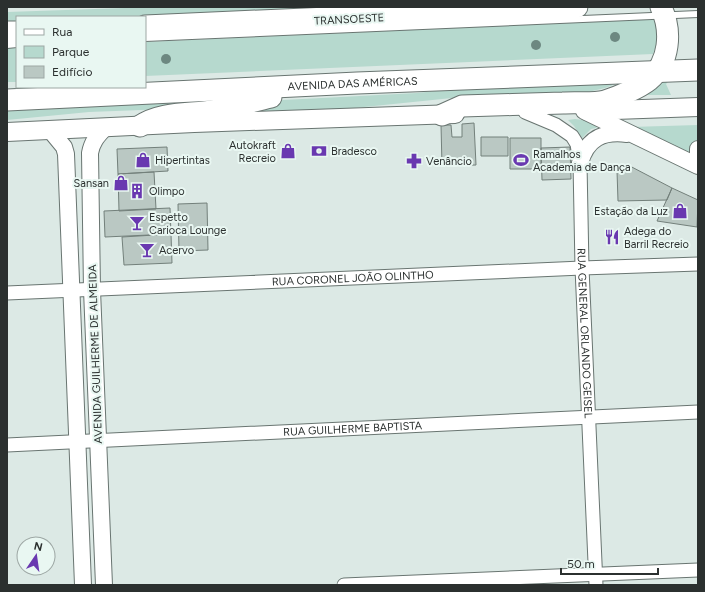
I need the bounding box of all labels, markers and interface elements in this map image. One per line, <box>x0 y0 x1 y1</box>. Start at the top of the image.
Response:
street label: TRANSOESTE <box>314 11 384 28</box>
legend <box>16 16 146 88</box>
text: Rua <box>52 25 72 39</box>
text: Parque <box>52 45 90 59</box>
text: Edifício <box>52 65 92 79</box>
street label: AVENIDA DAS AMÉRICAS <box>287 75 418 93</box>
place label: Autokraft Recreio <box>229 139 276 165</box>
shop icon: Autokraft Recreio <box>279 142 297 160</box>
bank icon: Bradesco <box>310 142 328 160</box>
place label: Bradesco <box>331 145 377 158</box>
place label: Ramalhos Academia de Dança <box>533 148 631 174</box>
shop icon: Hipertintas <box>134 151 152 169</box>
sports icon: Ramalhos Academia de Dança <box>512 151 530 169</box>
pharmacy icon: Venâncio <box>405 152 423 170</box>
place label: Hipertintas <box>155 154 210 167</box>
place label: Venâncio <box>426 155 472 168</box>
shop icon: Sansan <box>112 174 130 192</box>
place label: Sansan <box>74 177 109 190</box>
building icon: Olimpo <box>128 182 146 200</box>
place label: Olimpo <box>149 185 185 198</box>
shop icon: Estação da Luz <box>671 202 689 220</box>
place label: Estação da Luz <box>594 205 668 218</box>
place label: Espetto Carioca Lounge <box>149 211 226 237</box>
bar icon: Espetto Carioca Lounge <box>128 214 146 232</box>
place label: Adega do Barril Recreio <box>624 225 689 251</box>
restaurant icon: Adega do Barril Recreio <box>603 228 621 246</box>
bar icon: Acervo <box>138 241 156 259</box>
place label: Acervo <box>159 244 194 257</box>
street label: RUA GENERAL ORLANDO GEISEL <box>575 248 595 419</box>
street label: AVENIDA GUILHERME DE ALMEIDA <box>86 264 105 444</box>
street label: RUA CORONEL JOÃO OLINTHO <box>272 268 434 288</box>
street label: RUA GUILHERME BAPTISTA <box>283 419 423 439</box>
north arrow <box>16 536 56 576</box>
text: N <box>33 539 44 554</box>
scale bar <box>561 550 658 576</box>
text: 50 m <box>567 557 595 571</box>

